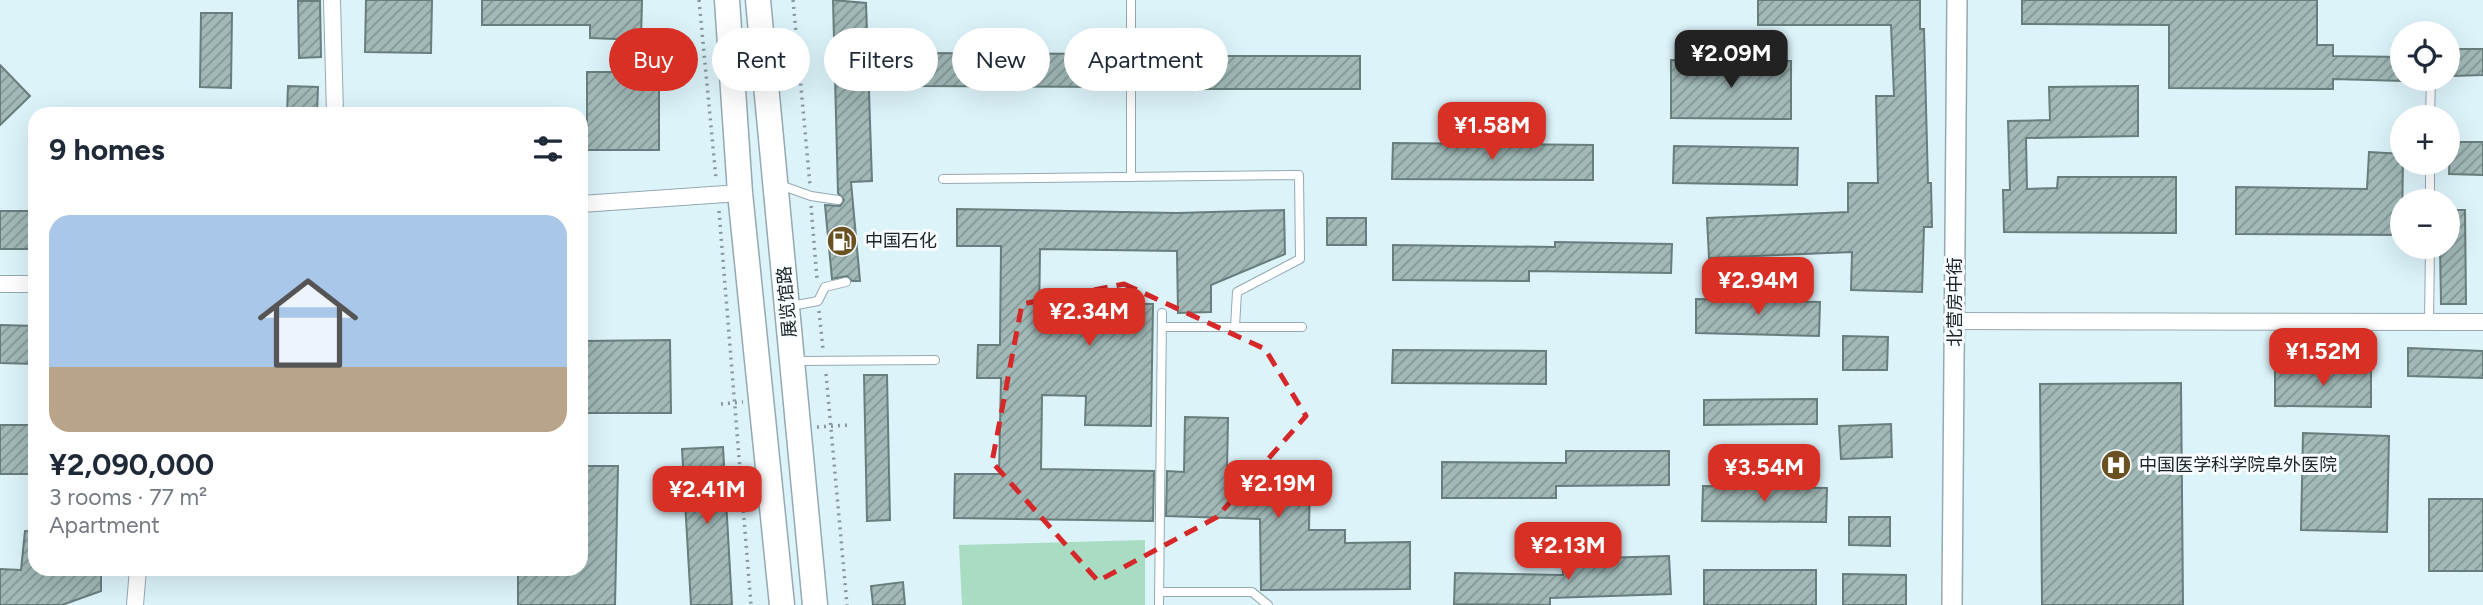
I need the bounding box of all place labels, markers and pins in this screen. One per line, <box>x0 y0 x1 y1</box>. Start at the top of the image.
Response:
pin: ¥2.09M <box>1674 31 1788 90</box>
pin: ¥1.58M <box>1435 102 1549 162</box>
fuel station icon: 中国石化 <box>825 224 859 258</box>
place label: 中国石化 <box>865 230 937 252</box>
pin: ¥2.94M <box>1701 258 1815 317</box>
pin: ¥2.34M <box>1032 288 1146 348</box>
pin: ¥1.52M <box>2266 328 2380 388</box>
pin: ¥3.54M <box>1707 444 1821 504</box>
hospital icon: 中国医学科学院阜外医院 <box>2099 448 2133 482</box>
place label: 中国医学科学院阜外医院 <box>2139 454 2337 476</box>
pin: ¥2.19M <box>1221 461 1335 520</box>
pin: ¥2.41M <box>650 466 764 526</box>
pin: ¥2.13M <box>1511 522 1625 582</box>

